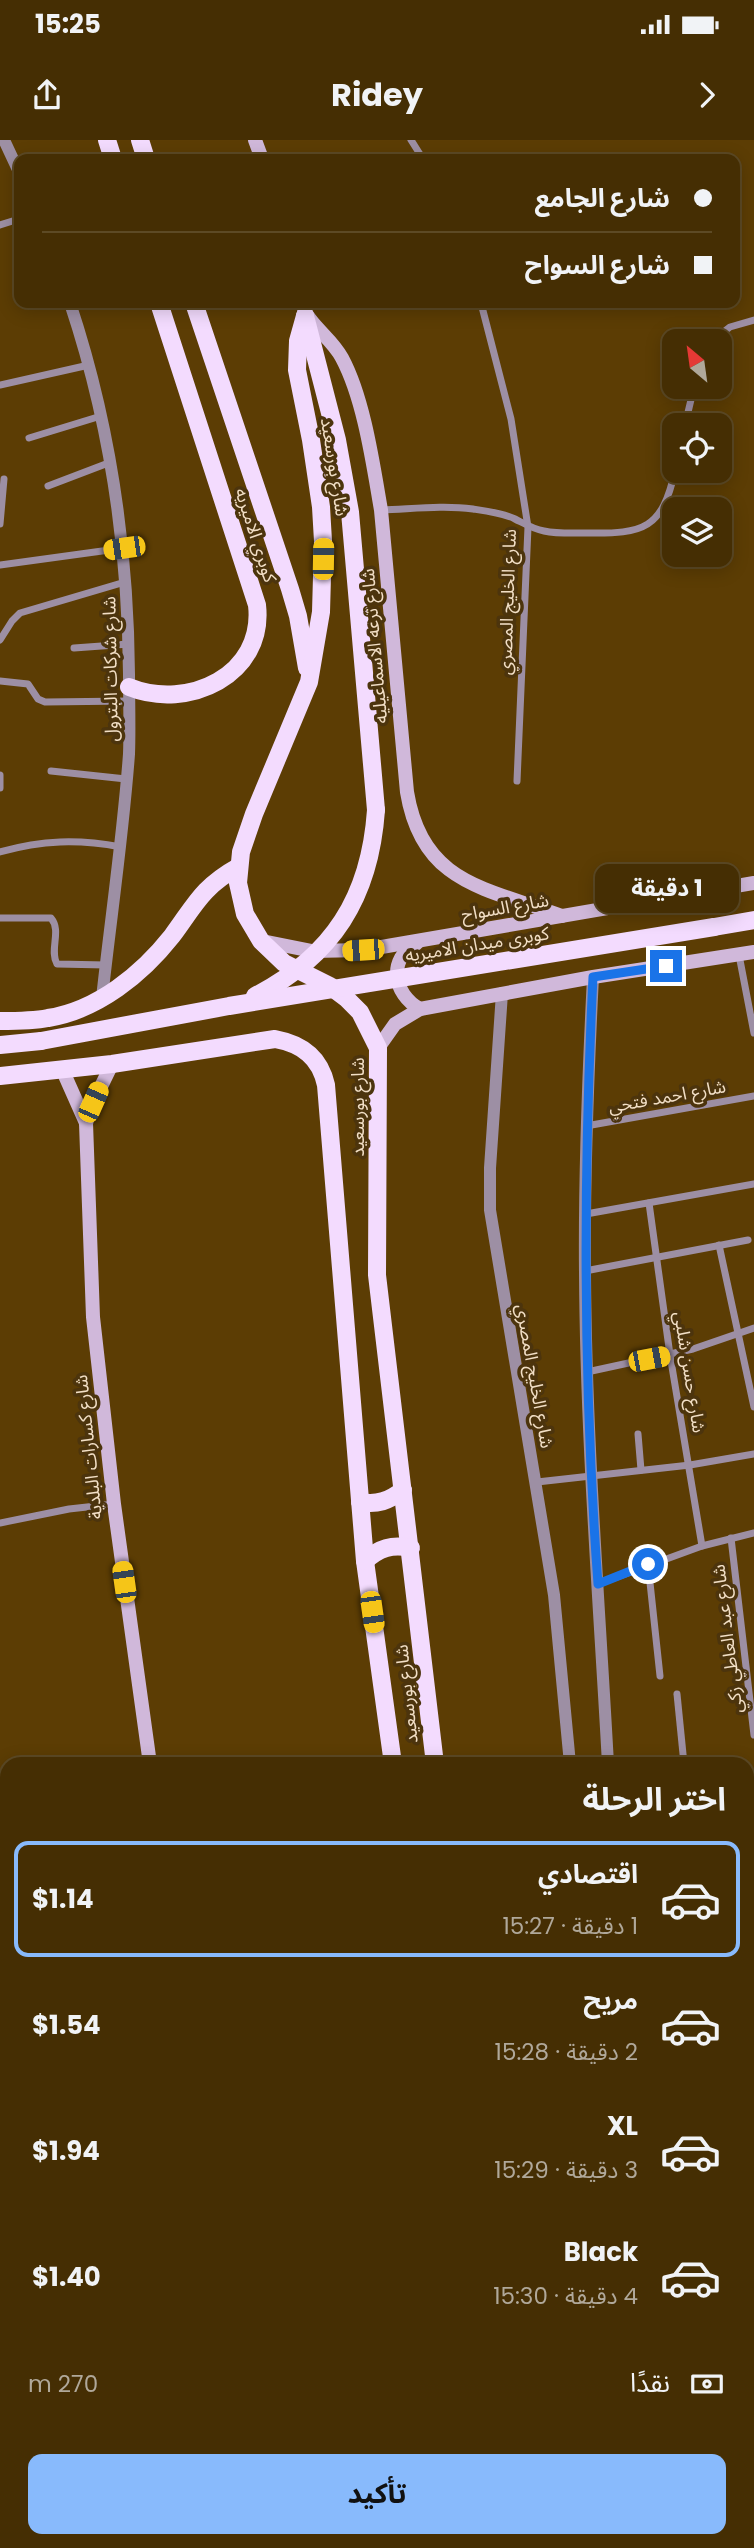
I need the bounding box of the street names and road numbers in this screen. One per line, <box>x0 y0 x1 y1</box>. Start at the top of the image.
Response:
street label: شارع بورسعيد <box>313 416 355 518</box>
street label: كوبري الاميريه <box>228 485 283 586</box>
street label: شارع الخليج المصري <box>492 529 524 676</box>
street label: شارع ترعه الاسماعيليه <box>355 567 395 725</box>
street label: شارع شركات البترول <box>96 596 126 742</box>
street label: شارع السواح <box>459 887 551 929</box>
street label: كوبرى ميدان الاميريه <box>403 920 551 968</box>
street label: شارع بورسعيد <box>345 1057 372 1157</box>
street label: شارع احمد فتحي <box>606 1073 728 1121</box>
street label: شارع الخليج المصري <box>508 1302 560 1451</box>
street label: شارع حسن شلبي <box>666 1309 712 1435</box>
street label: شارع كسارات البلدية <box>68 1373 110 1521</box>
street label: شارع عبد العاطي زكي <box>705 1563 751 1715</box>
street label: شارع بورسعيد <box>388 1643 426 1745</box>

